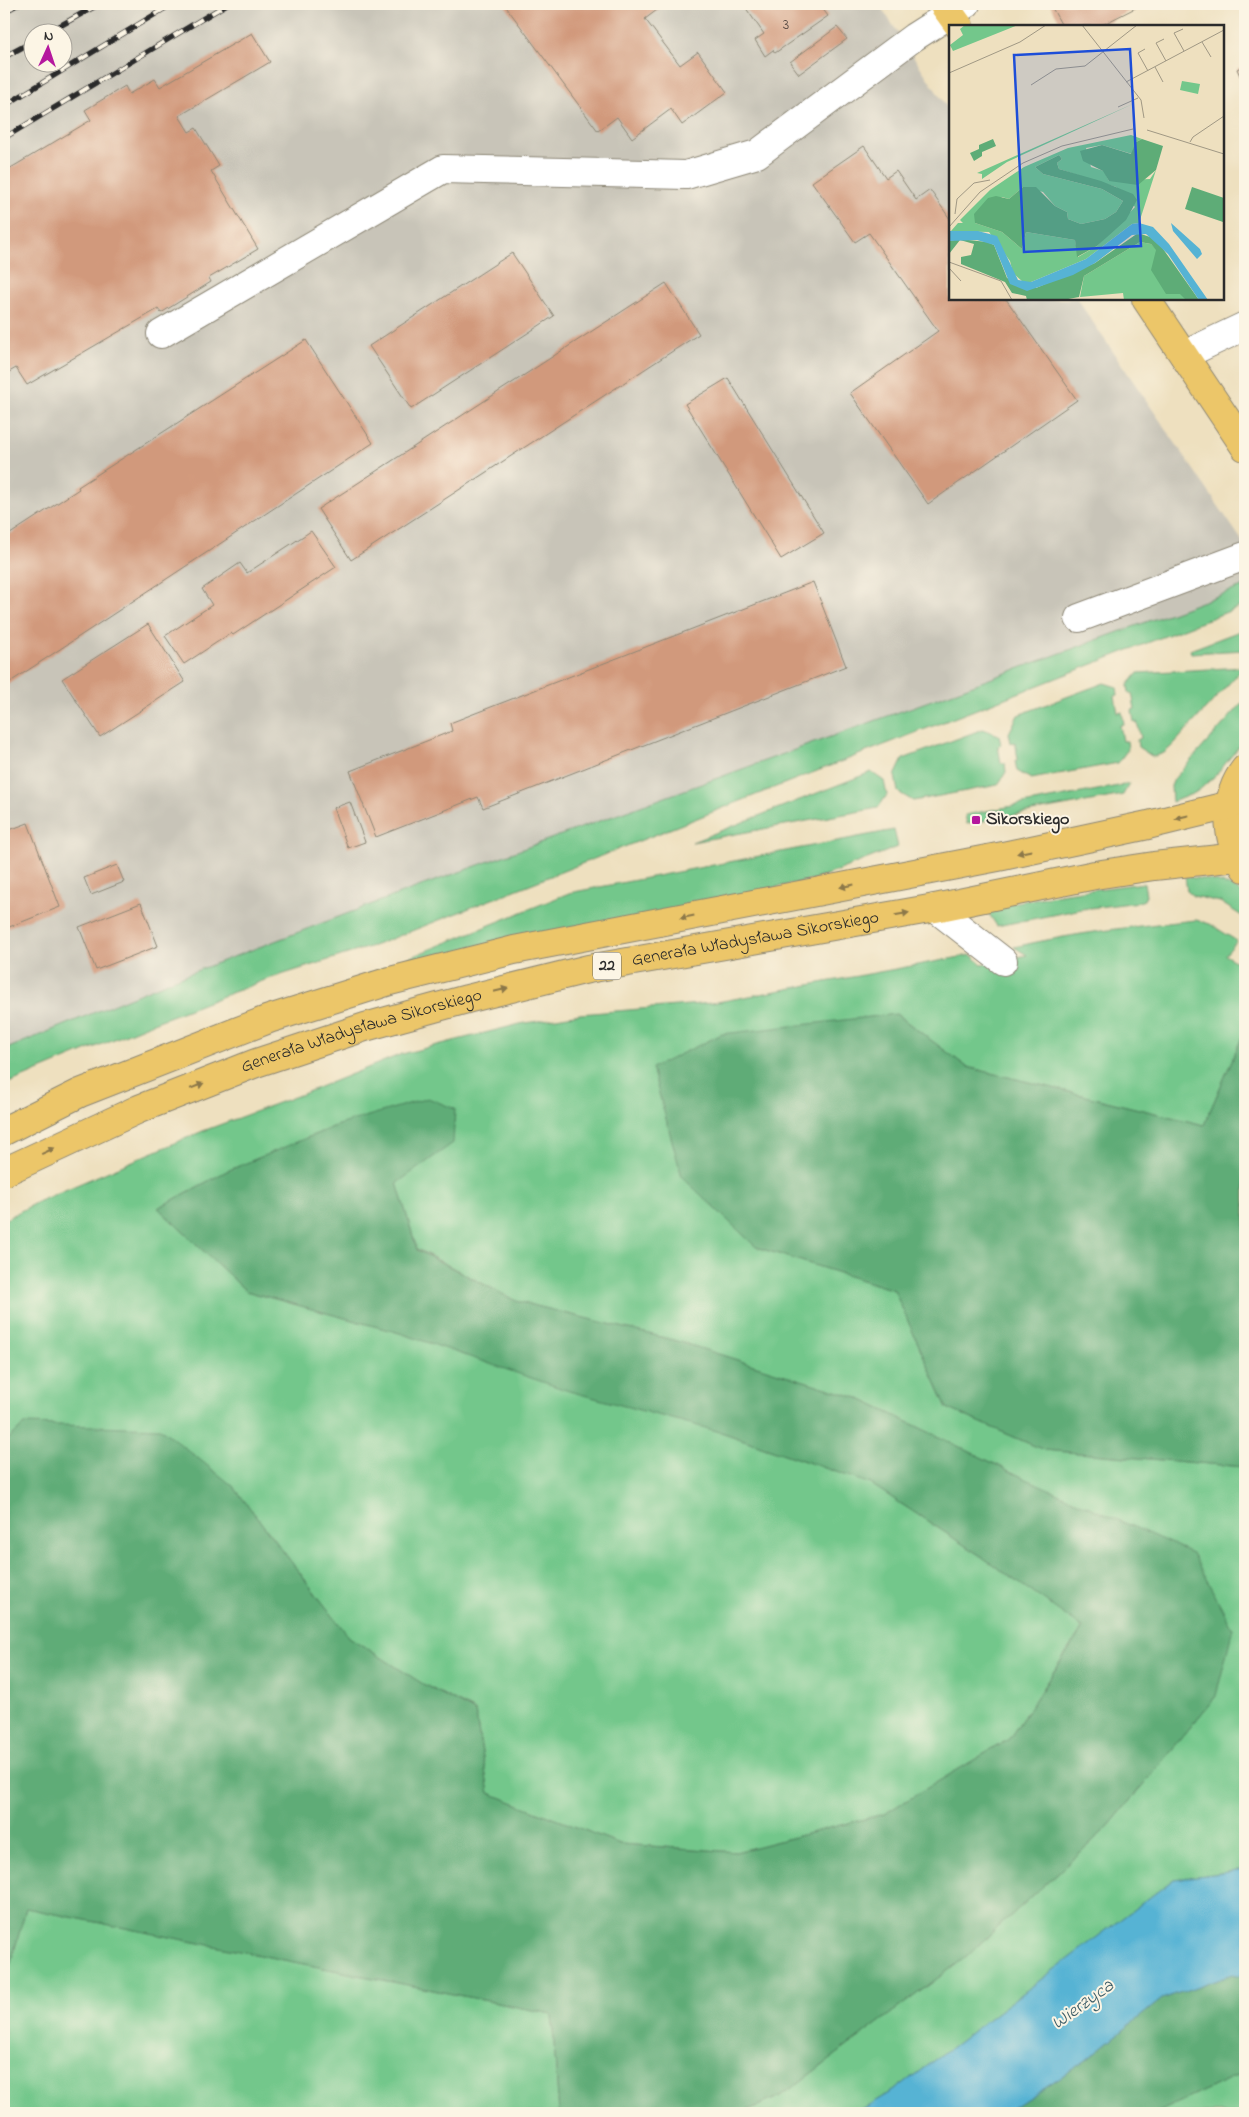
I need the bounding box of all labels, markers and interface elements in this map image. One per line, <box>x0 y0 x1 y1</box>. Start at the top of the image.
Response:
house number: 3 <box>783 14 789 36</box>
north arrow <box>22 22 72 72</box>
inset map <box>949 25 1224 300</box>
text: N <box>43 26 54 47</box>
place label: Sikorskiego <box>986 807 1069 834</box>
marker: Sikorskiego <box>970 814 982 826</box>
one-way arrow <box>1175 814 1190 822</box>
one-way arrow <box>1016 848 1031 856</box>
one-way arrow <box>839 882 854 890</box>
street label: Generała Władysława Sikorskiego <box>630 905 881 974</box>
one-way arrow <box>894 909 910 917</box>
one-way arrow <box>679 913 695 921</box>
road number: 22 <box>593 952 621 979</box>
street label: Generała Władysława Sikorskiego <box>237 983 485 1081</box>
one-way arrow <box>494 986 509 994</box>
one-way arrow <box>189 1082 204 1090</box>
one-way arrow <box>41 1147 55 1155</box>
water label: Wierzyca <box>1046 1973 1120 2037</box>

